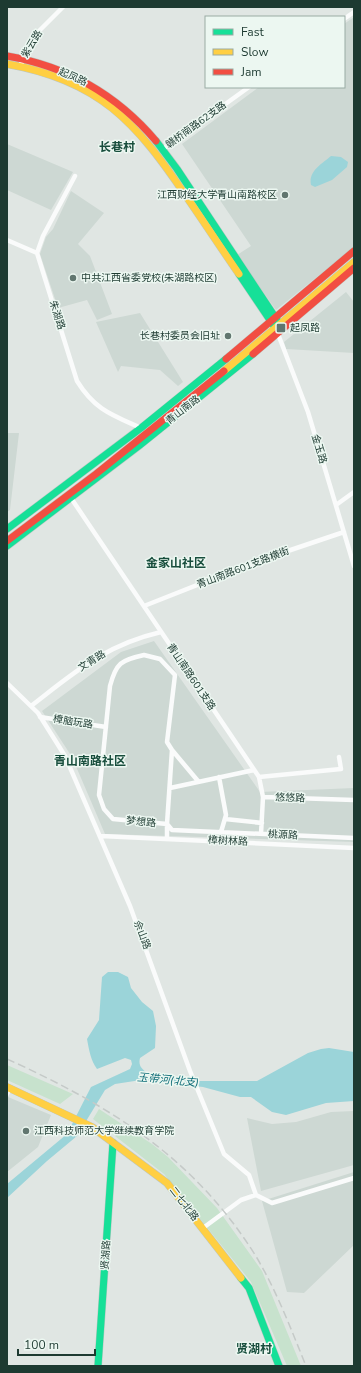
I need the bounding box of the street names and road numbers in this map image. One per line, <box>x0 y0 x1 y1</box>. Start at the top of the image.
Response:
street label: 紫云路 <box>18 28 46 60</box>
street label: 起凤路 <box>56 65 90 89</box>
street label: 赣桥南路62支路 <box>163 98 229 152</box>
street label: 朱湖路 <box>46 299 68 331</box>
street label: 青山南路 <box>163 392 203 428</box>
street label: 金玉路 <box>308 433 330 465</box>
street label: 青山南路601支路横街 <box>195 544 291 592</box>
street label: 青山南路601支路 <box>163 641 219 713</box>
street label: 文青路 <box>76 647 108 675</box>
street label: 樟脑玩路 <box>52 712 94 732</box>
street label: 悠悠路 <box>275 790 305 806</box>
street label: 梦想路 <box>125 813 157 831</box>
street label: 桃源路 <box>268 827 298 843</box>
street label: 樟树林路 <box>208 833 248 849</box>
street label: 佘山路 <box>130 918 154 952</box>
street label: 二七北路 <box>166 1184 202 1224</box>
street label: 贤湖路 <box>98 1240 114 1270</box>

